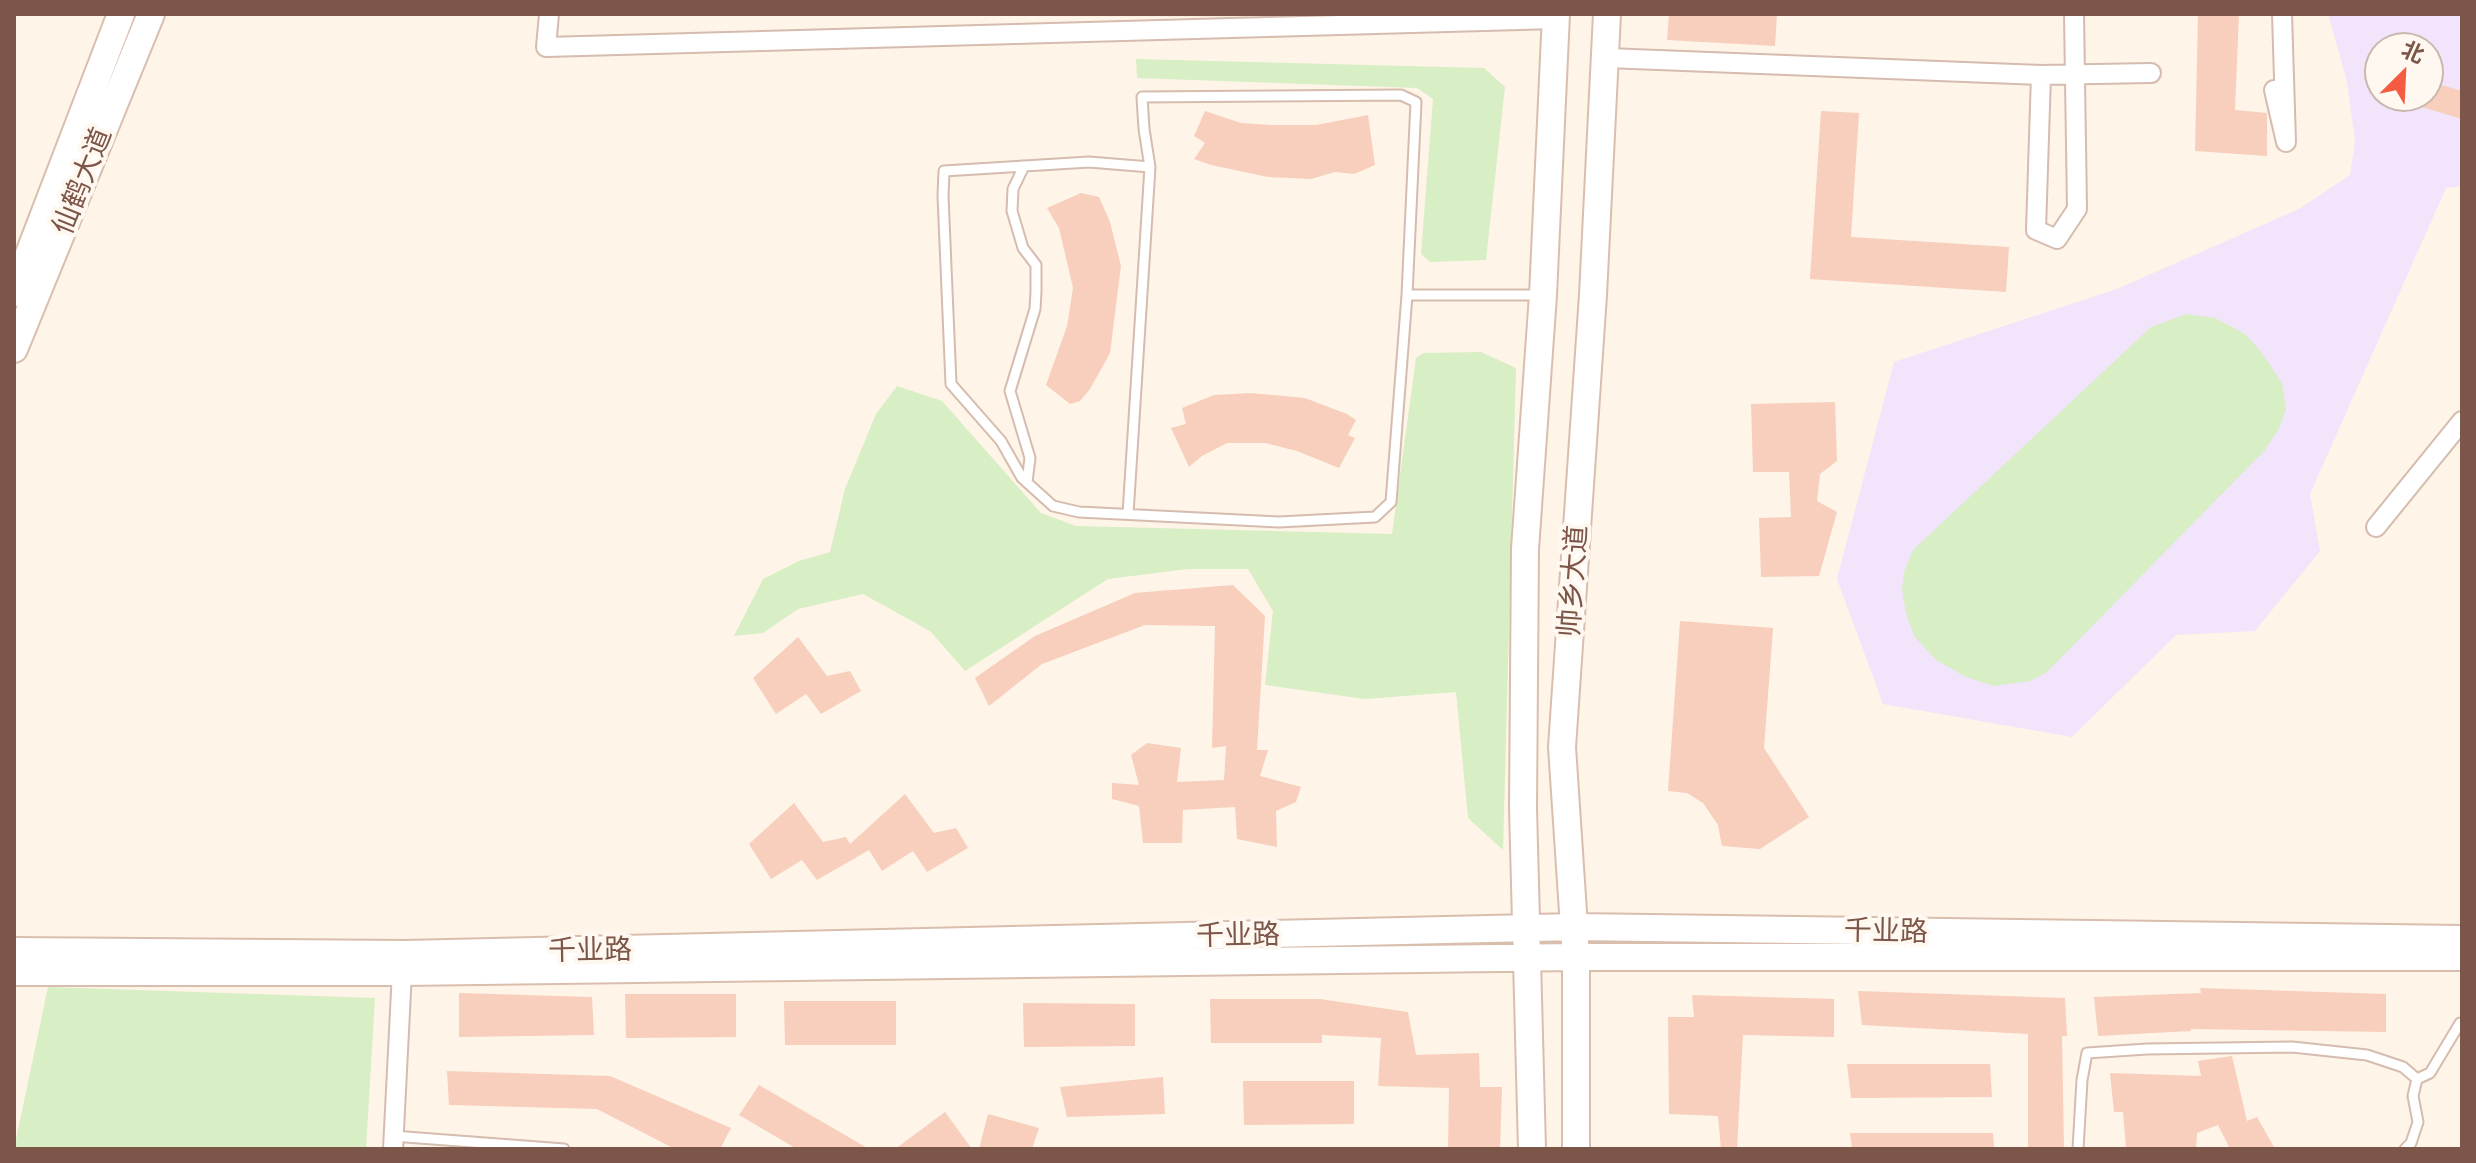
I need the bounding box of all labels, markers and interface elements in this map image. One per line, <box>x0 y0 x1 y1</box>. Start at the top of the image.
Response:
north arrow <box>2364 32 2444 112</box>
text: 北 <box>2398 36 2428 67</box>
street label: 仙鹤大道 <box>45 123 119 239</box>
street label: 帅乡大道 <box>1552 524 1594 638</box>
street label: 千业路 <box>1844 913 1928 949</box>
street label: 千业路 <box>1196 917 1280 953</box>
street label: 千业路 <box>548 932 632 968</box>

